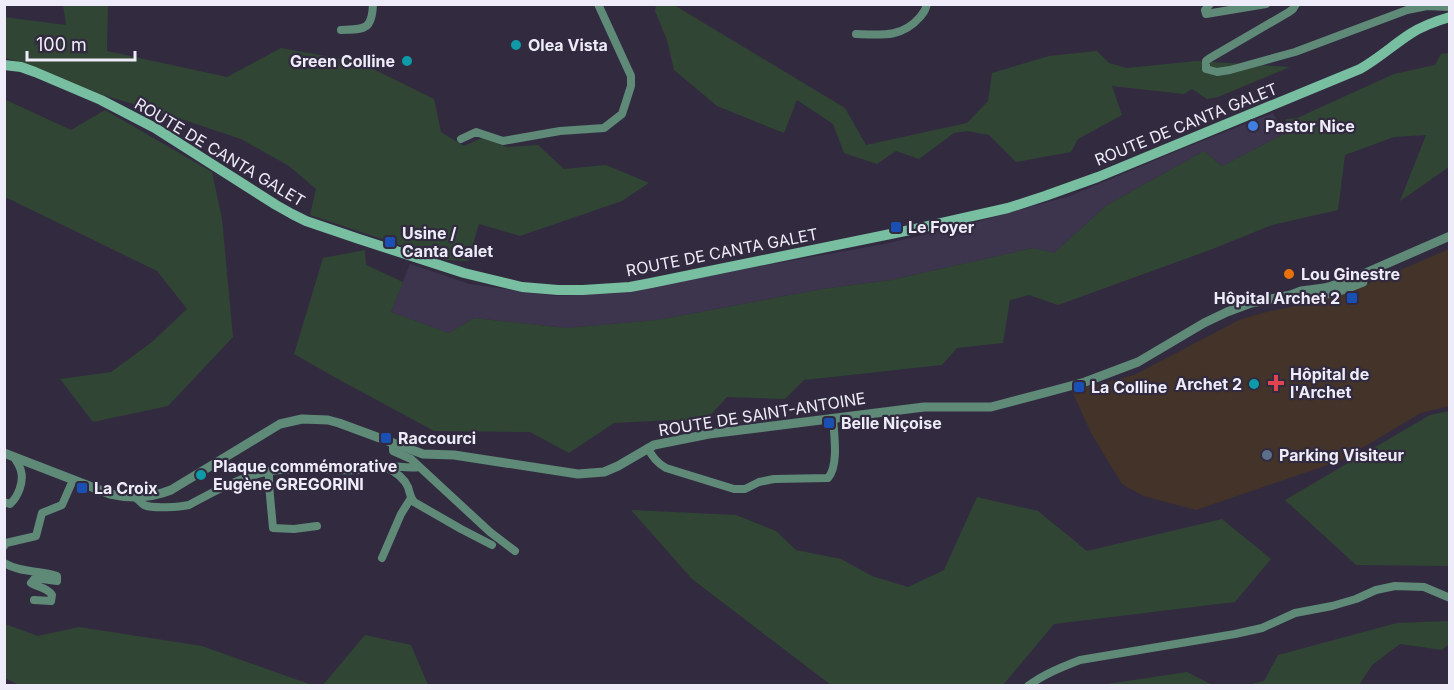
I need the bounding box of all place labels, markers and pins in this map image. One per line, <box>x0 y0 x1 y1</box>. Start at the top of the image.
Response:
place label: Olea Vista <box>528 35 608 55</box>
marker: Olea Vista <box>509 38 523 52</box>
place label: Green Colline <box>290 51 395 71</box>
marker: Green Colline <box>400 54 414 68</box>
place label: Pastor Nice <box>1265 116 1355 136</box>
marker: Pastor Nice <box>1246 119 1260 133</box>
place label: Le Foyer <box>908 217 975 237</box>
marker: Le Foyer <box>889 220 903 234</box>
place label: Usine / Canta Galet <box>402 223 493 261</box>
marker: Usine / Canta Galet <box>383 235 397 249</box>
place label: Lou Ginestre <box>1301 264 1400 284</box>
marker: Lou Ginestre <box>1282 267 1296 281</box>
place label: Hôpital Archet 2 <box>1214 288 1340 308</box>
marker: Hôpital Archet 2 <box>1345 291 1359 305</box>
place label: Hôpital de l'Archet <box>1290 364 1369 402</box>
place label: Archet 2 <box>1175 374 1242 394</box>
marker: Hôpital de l'Archet <box>1267 374 1285 392</box>
place label: La Colline <box>1091 377 1167 397</box>
marker: Archet 2 <box>1247 377 1261 391</box>
marker: La Colline <box>1072 380 1086 394</box>
place label: Belle Niçoise <box>841 413 942 433</box>
marker: Belle Niçoise <box>822 416 836 430</box>
place label: Raccourci <box>398 428 476 448</box>
marker: Raccourci <box>379 431 393 445</box>
place label: Parking Visiteur <box>1279 445 1404 465</box>
marker: Parking Visiteur <box>1260 448 1274 462</box>
place label: Plaque commémorative Eugène GREGORINI <box>213 456 397 494</box>
marker: Plaque commémorative Eugène GREGORINI <box>194 468 208 482</box>
place label: La Croix <box>94 478 158 498</box>
marker: La Croix <box>75 481 89 495</box>

